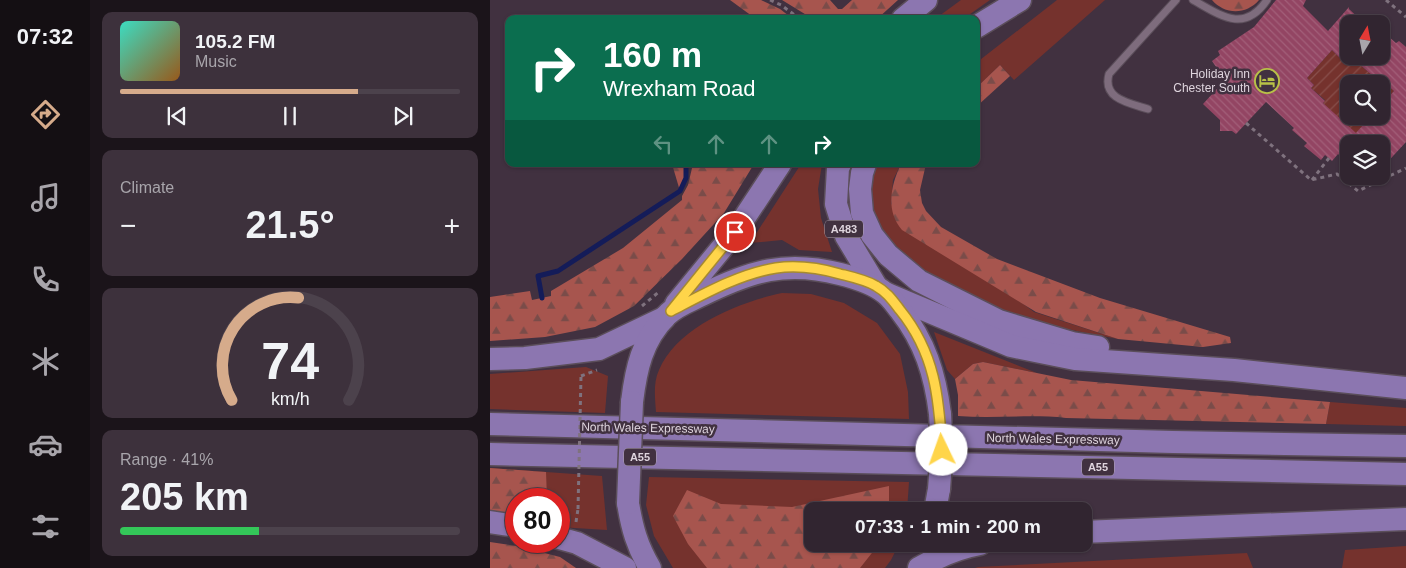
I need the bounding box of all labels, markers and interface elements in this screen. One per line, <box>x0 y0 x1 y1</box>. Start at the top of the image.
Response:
north arrow <box>1340 15 1390 65</box>
map controls <box>1340 15 1390 185</box>
text: 07:32 <box>17 24 73 49</box>
text: 105.2 FM <box>195 31 275 52</box>
icon: right <box>520 35 585 100</box>
text: 160 m <box>603 35 702 74</box>
text: Music <box>195 53 237 70</box>
place label: Holiday Inn Chester South <box>1173 67 1250 95</box>
hotel icon: Holiday Inn Chester South <box>1254 68 1280 94</box>
button: search <box>1340 75 1390 125</box>
text: Wrexham Road <box>603 76 755 101</box>
icon: directions <box>28 97 63 132</box>
icon: previous <box>163 102 191 130</box>
icon: pause <box>276 102 304 130</box>
icon: next <box>389 102 417 130</box>
icon: left <box>649 130 677 158</box>
icon: ahead <box>702 130 730 158</box>
icon: ahead <box>755 130 783 158</box>
icon: right <box>808 130 836 158</box>
button: layers <box>1340 135 1390 185</box>
text: Climate <box>120 179 174 196</box>
icon: music <box>28 180 63 215</box>
text: 21.5° <box>245 204 335 246</box>
text: − <box>120 210 136 241</box>
text: + <box>444 210 460 241</box>
pin <box>714 211 756 253</box>
icon: arrive <box>721 218 749 246</box>
road number: A483 <box>825 220 863 238</box>
icon: phone <box>28 262 63 297</box>
text: 74 <box>261 332 319 390</box>
icon: climate <box>28 344 63 379</box>
text: km/h <box>271 389 309 409</box>
street label: North Wales Expressway <box>581 420 715 436</box>
position arrow <box>915 423 967 475</box>
icon: car <box>28 427 63 462</box>
street label: North Wales Expressway <box>986 431 1120 447</box>
road number: A55 <box>624 448 656 466</box>
text: Range · 41% <box>120 451 213 468</box>
road number: A55 <box>1082 458 1114 476</box>
text: 205 km <box>120 476 249 518</box>
speed limit sign: 80 <box>505 488 570 553</box>
icon: filters <box>28 509 63 544</box>
text: 07:33 · 1 min · 200 m <box>855 516 1041 537</box>

